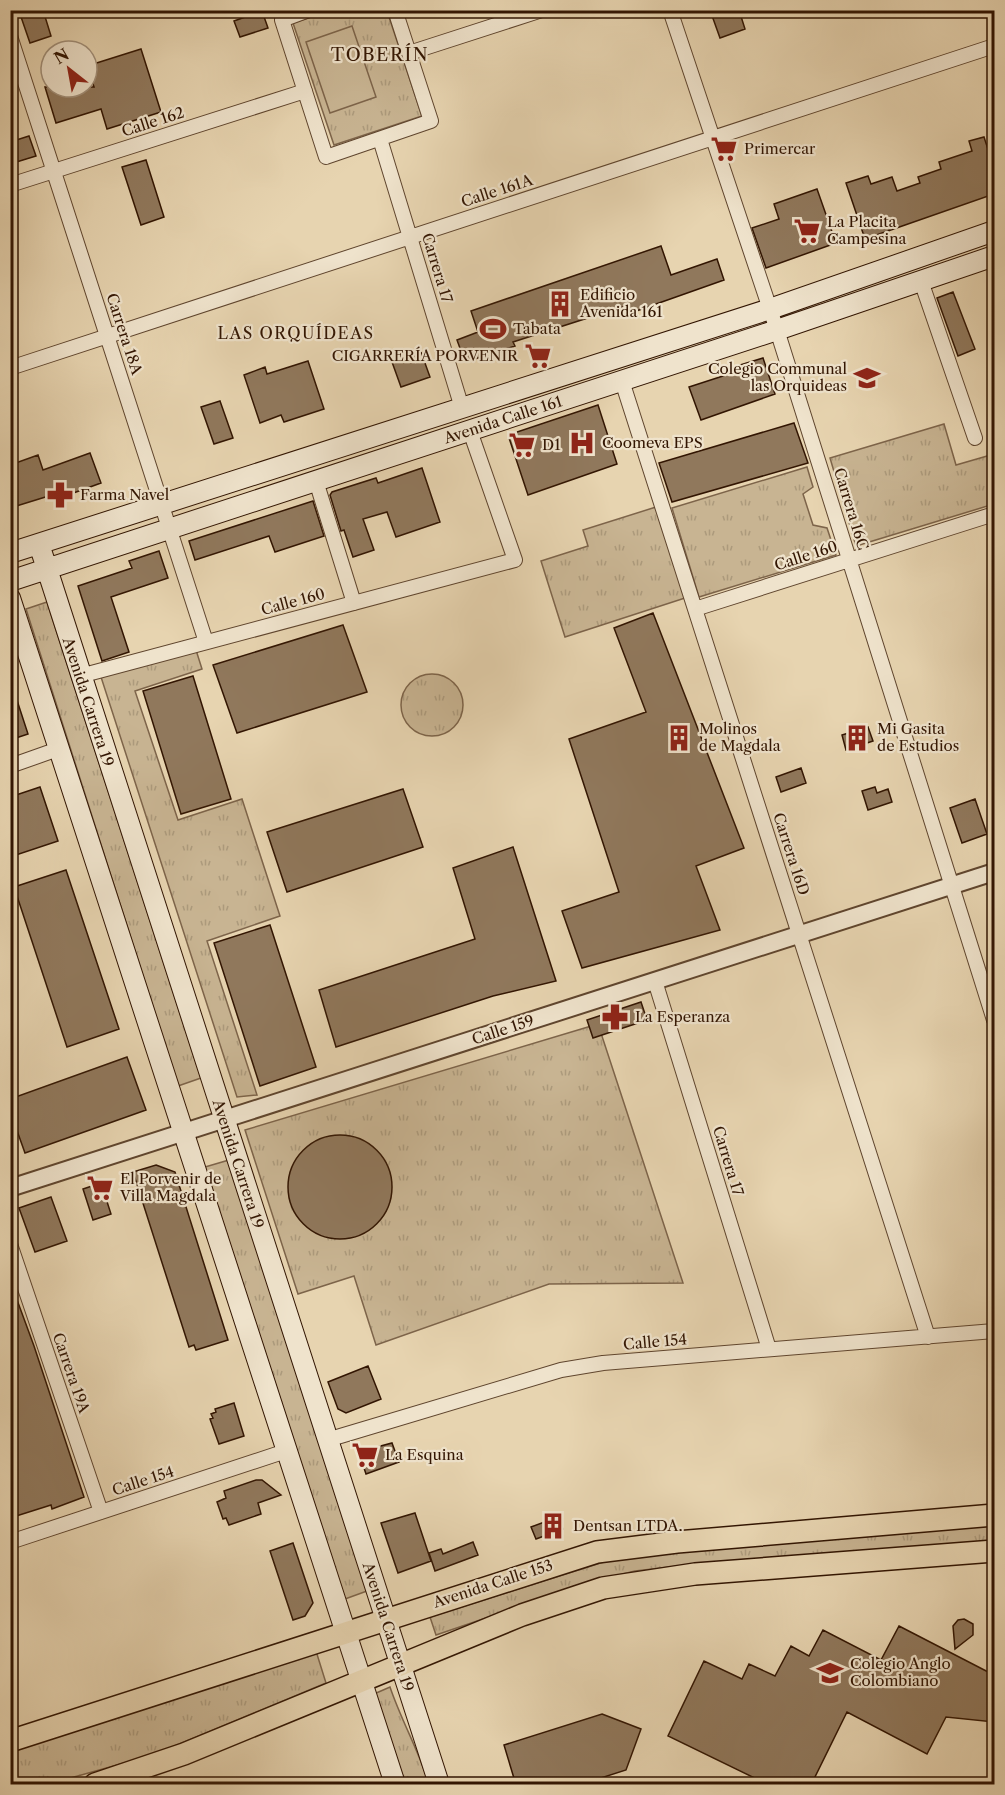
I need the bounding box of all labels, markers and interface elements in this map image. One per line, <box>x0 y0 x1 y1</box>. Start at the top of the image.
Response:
north arrow <box>39 39 99 99</box>
district label: TOBERÍN <box>331 43 429 66</box>
text: N <box>50 44 72 68</box>
street label: Calle 162 <box>119 103 186 141</box>
supermarket icon: Primercar <box>709 134 739 164</box>
place label: Primercar <box>744 139 816 158</box>
street label: Calle 161A <box>459 170 536 211</box>
place label: La Placita Campesina <box>827 212 907 248</box>
supermarket icon: La Placita Campesina <box>792 216 822 246</box>
street label: Carrera 17 <box>418 231 457 306</box>
place label: Edificio Avenida 161 <box>579 285 663 321</box>
building icon: Edificio Avenida 161 <box>545 289 575 319</box>
street label: Carrera 18A <box>102 291 147 378</box>
sports icon: Tabata <box>478 314 508 344</box>
place label: Tabata <box>513 319 561 338</box>
district label: LAS ORQUÍDEAS <box>217 323 375 343</box>
supermarket icon: CIGARRERÍA PORVENIR <box>523 341 553 371</box>
place label: CIGARRERÍA PORVENIR <box>332 346 519 365</box>
place label: Colegio Communal las Orquideas <box>708 359 848 395</box>
school or university icon: Colegio Communal las Orquideas <box>852 363 882 393</box>
street label: Avenida Calle 161 <box>440 391 565 448</box>
hospital icon: Coomeva EPS <box>567 428 597 458</box>
supermarket icon: D1 <box>507 430 537 460</box>
place label: Coomeva EPS <box>602 433 703 452</box>
place label: D1 <box>542 435 561 454</box>
street label: Carrera 16C <box>830 465 873 552</box>
pharmacy icon: Farma Navel <box>45 480 75 510</box>
place label: Farma Navel <box>80 485 170 504</box>
street label: Calle 160 <box>772 536 840 575</box>
street label: Calle 160 <box>259 584 327 619</box>
street label: Avenida Carrera 19 <box>58 634 118 769</box>
place label: Molinos de Magdala <box>699 719 781 755</box>
place label: Mi Gasita de Estudios <box>877 719 959 755</box>
building icon: Molinos de Magdala <box>664 723 694 753</box>
building icon: Mi Gasita de Estudios <box>842 723 872 753</box>
street label: Carrera 16D <box>769 810 814 897</box>
pharmacy icon: La Esperanza <box>600 1002 630 1032</box>
place label: La Esperanza <box>635 1007 730 1026</box>
street label: Calle 159 <box>469 1011 536 1048</box>
street label: Avenida Carrera 19 <box>208 1096 268 1231</box>
street label: Carrera 17 <box>709 1124 748 1199</box>
place label: El Porvenir de Villa Magdala <box>119 1169 221 1205</box>
supermarket icon: El Porvenir de Villa Magdala <box>85 1173 115 1203</box>
street label: Calle 154 <box>622 1329 688 1354</box>
street label: Carrera 19A <box>49 1330 94 1416</box>
supermarket icon: La Esquina <box>350 1440 380 1470</box>
place label: La Esquina <box>385 1445 464 1464</box>
street label: Calle 154 <box>110 1462 176 1499</box>
building icon: Dentsan LTDA. <box>538 1511 568 1541</box>
place label: Dentsan LTDA. <box>573 1516 682 1535</box>
street label: Avenida Calle 153 <box>430 1555 555 1612</box>
street label: Avenida Carrera 19 <box>358 1559 418 1694</box>
place label: Colegio Anglo Colombiano <box>850 1654 951 1690</box>
school or university icon: Colegio Anglo Colombiano <box>815 1658 845 1688</box>

